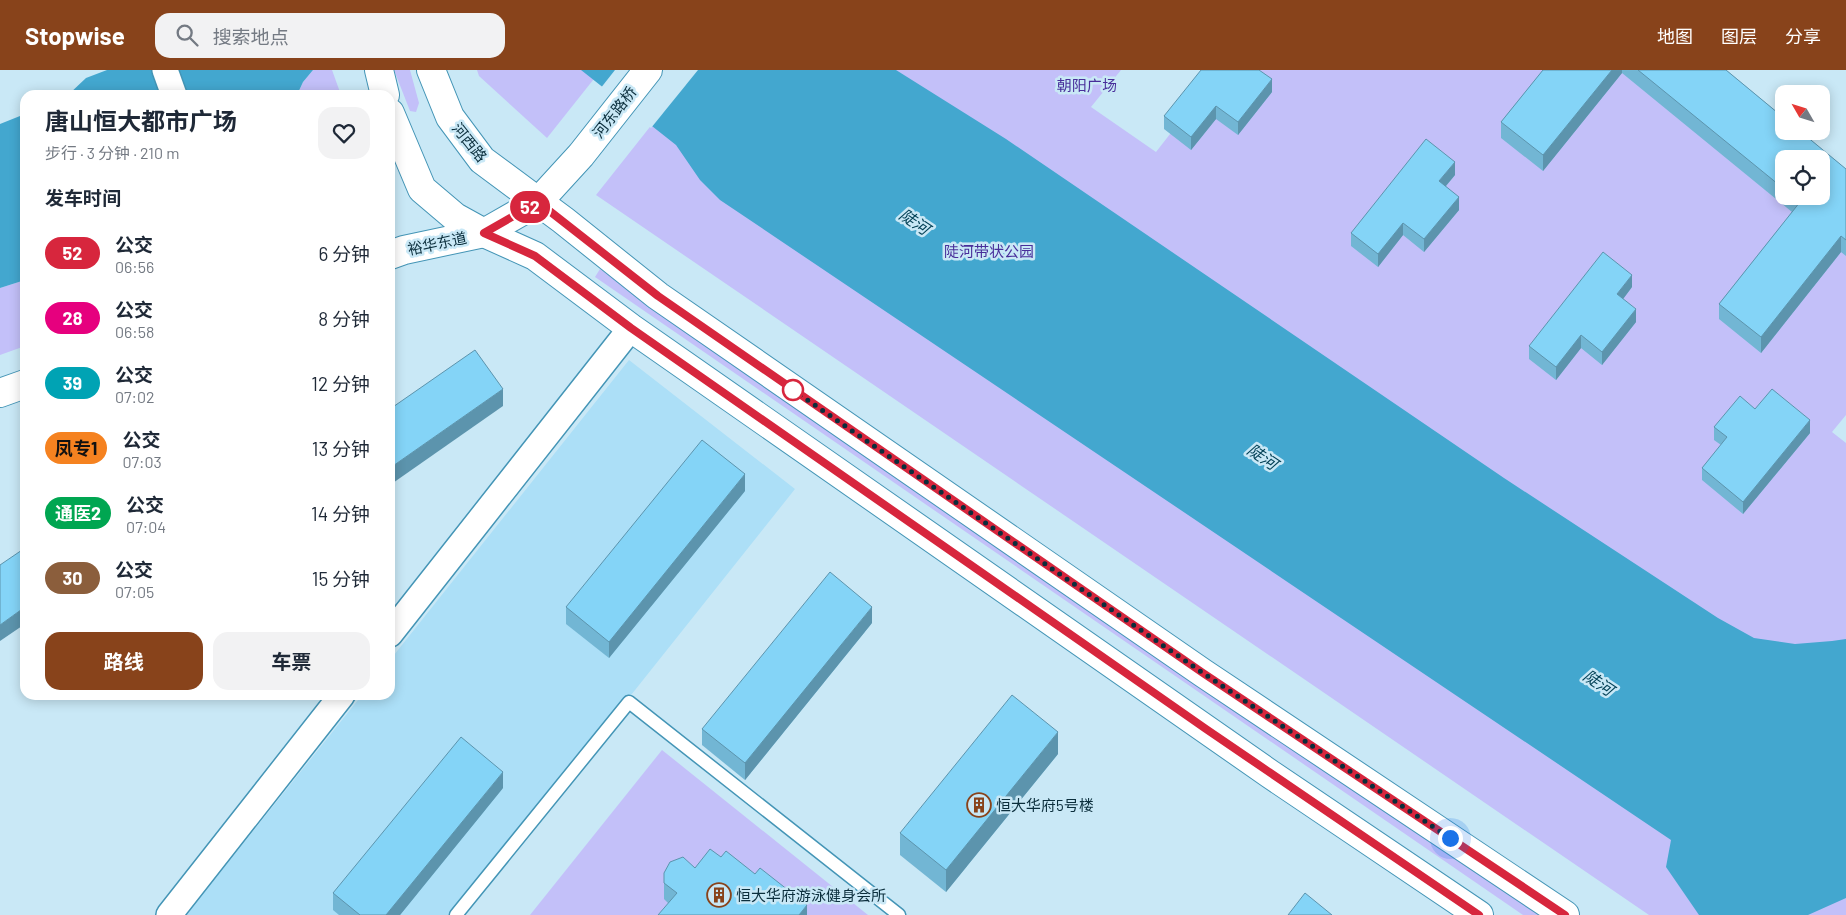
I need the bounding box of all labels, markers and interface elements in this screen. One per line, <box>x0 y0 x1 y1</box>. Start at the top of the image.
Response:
search box <box>155 13 505 58</box>
text: Stopwise <box>25 21 125 50</box>
icon: search <box>173 21 201 49</box>
text: 搜索地点 <box>213 25 289 48</box>
text: 地图 <box>1657 25 1693 47</box>
text: 图层 <box>1721 25 1757 47</box>
text: 分享 <box>1785 25 1821 47</box>
park label: 朝阳广场 <box>1057 76 1117 94</box>
street label: 河东路桥 <box>588 83 640 141</box>
north arrow <box>1775 85 1830 140</box>
map controls <box>1775 85 1830 205</box>
text: 唐山恒大都市广场 <box>45 106 237 135</box>
button: heart <box>318 107 370 159</box>
street label: 河西路 <box>449 119 491 165</box>
text: 步行 · 3 分钟 · 210 m <box>45 143 179 162</box>
button: locate <box>1775 150 1830 205</box>
text: 发车时间 <box>45 186 121 209</box>
line badge: 52 <box>508 191 552 223</box>
text: 52 <box>520 196 540 218</box>
water label: 陡河 <box>896 204 936 239</box>
street label: 裕华东道 <box>406 228 468 258</box>
text: 公交 <box>115 233 153 256</box>
text: 52 <box>63 242 82 264</box>
text: 6 分钟 <box>318 242 370 265</box>
park label: 陡河带状公园 <box>944 242 1034 260</box>
text: 06:56 <box>115 257 154 276</box>
text: 公交 <box>115 298 153 321</box>
text: 28 <box>63 307 82 329</box>
text: 8 分钟 <box>318 307 370 330</box>
text: 06:58 <box>115 322 154 341</box>
text: 公交 <box>115 363 153 386</box>
text: 39 <box>63 372 82 394</box>
text: 12 分钟 <box>311 372 370 395</box>
unlabelled marker <box>782 379 804 401</box>
text: 07:02 <box>115 387 155 406</box>
text: 公交 <box>122 428 160 451</box>
text: 凤专1 <box>55 437 97 459</box>
text: 13 分钟 <box>312 437 370 460</box>
water label: 陡河 <box>1244 439 1284 474</box>
text: 07:03 <box>122 452 162 471</box>
text: 公交 <box>126 493 164 516</box>
text: 通医2 <box>55 502 101 524</box>
text: 14 分钟 <box>311 502 370 525</box>
text: 07:04 <box>126 517 166 536</box>
text: 公交 <box>115 558 153 581</box>
text: 30 <box>63 567 82 589</box>
text: 15 分钟 <box>312 567 370 590</box>
text: 07:05 <box>115 582 154 601</box>
button: 路线 <box>45 632 203 690</box>
button: 车票 <box>213 632 370 690</box>
water label: 陡河 <box>1580 665 1620 700</box>
building icon: 恒大华府5号楼 <box>966 792 992 818</box>
place label: 恒大华府5号楼 <box>996 796 1094 814</box>
your location <box>1438 826 1463 851</box>
building icon: 恒大华府游泳健身会所 <box>706 882 732 908</box>
place label: 恒大华府游泳健身会所 <box>736 886 886 904</box>

